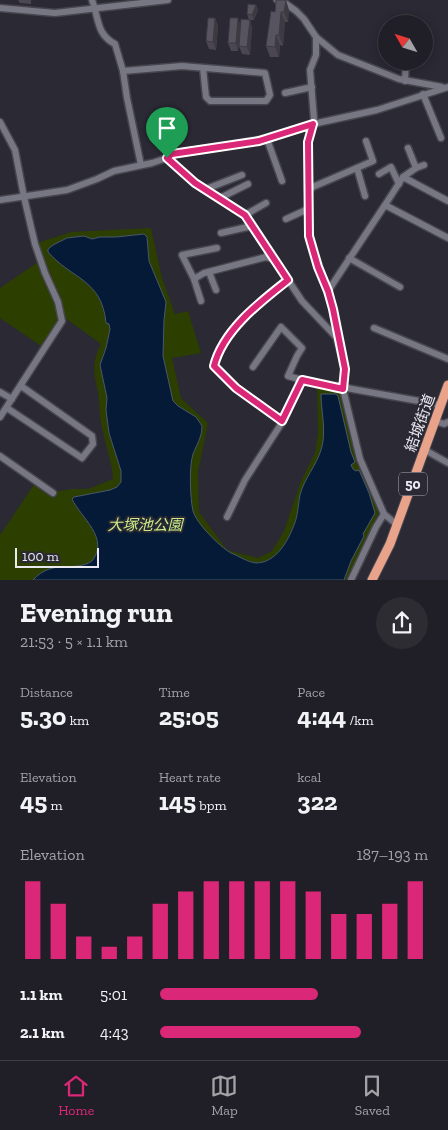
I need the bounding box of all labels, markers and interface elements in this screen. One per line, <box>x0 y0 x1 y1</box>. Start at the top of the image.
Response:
north arrow <box>378 15 432 70</box>
map controls <box>378 15 433 70</box>
pin <box>146 107 188 158</box>
icon: arrive <box>153 114 181 142</box>
street label: 結城街道 <box>401 392 439 454</box>
road number: 50 <box>399 472 427 496</box>
park label: 大塚池公園 <box>107 516 184 534</box>
scale bar <box>15 545 99 568</box>
text: 100 m <box>22 548 59 565</box>
text: Evening run <box>20 596 173 629</box>
button: share <box>376 597 428 649</box>
text: 21:53 · 5 × 1.1 km <box>20 632 128 651</box>
text: Distance <box>20 684 73 701</box>
text: Time <box>159 684 190 701</box>
text: Pace <box>297 684 325 701</box>
text: 5.30 <box>20 701 66 731</box>
text: 25:05 <box>159 701 219 731</box>
text: 4:44 <box>297 701 346 731</box>
text: km <box>66 712 89 729</box>
text: /km <box>346 712 374 729</box>
text: Elevation <box>20 769 77 786</box>
text: Heart rate <box>159 769 221 786</box>
text: kcal <box>297 769 321 786</box>
text: 45 <box>20 786 47 816</box>
text: 145 <box>159 786 196 816</box>
text: 322 <box>297 786 338 816</box>
text: m <box>47 797 63 814</box>
text: bpm <box>196 797 227 814</box>
text: Elevation <box>20 845 85 864</box>
text: 187–193 m <box>356 845 428 864</box>
text: 1.1 km <box>20 985 62 1004</box>
text: 5:01 <box>100 985 127 1004</box>
text: 2.1 km <box>20 1023 65 1042</box>
text: 4:43 <box>100 1023 129 1042</box>
tab: Home <box>58 1072 94 1119</box>
tab: Map <box>210 1072 238 1119</box>
tab: Saved <box>355 1072 390 1119</box>

